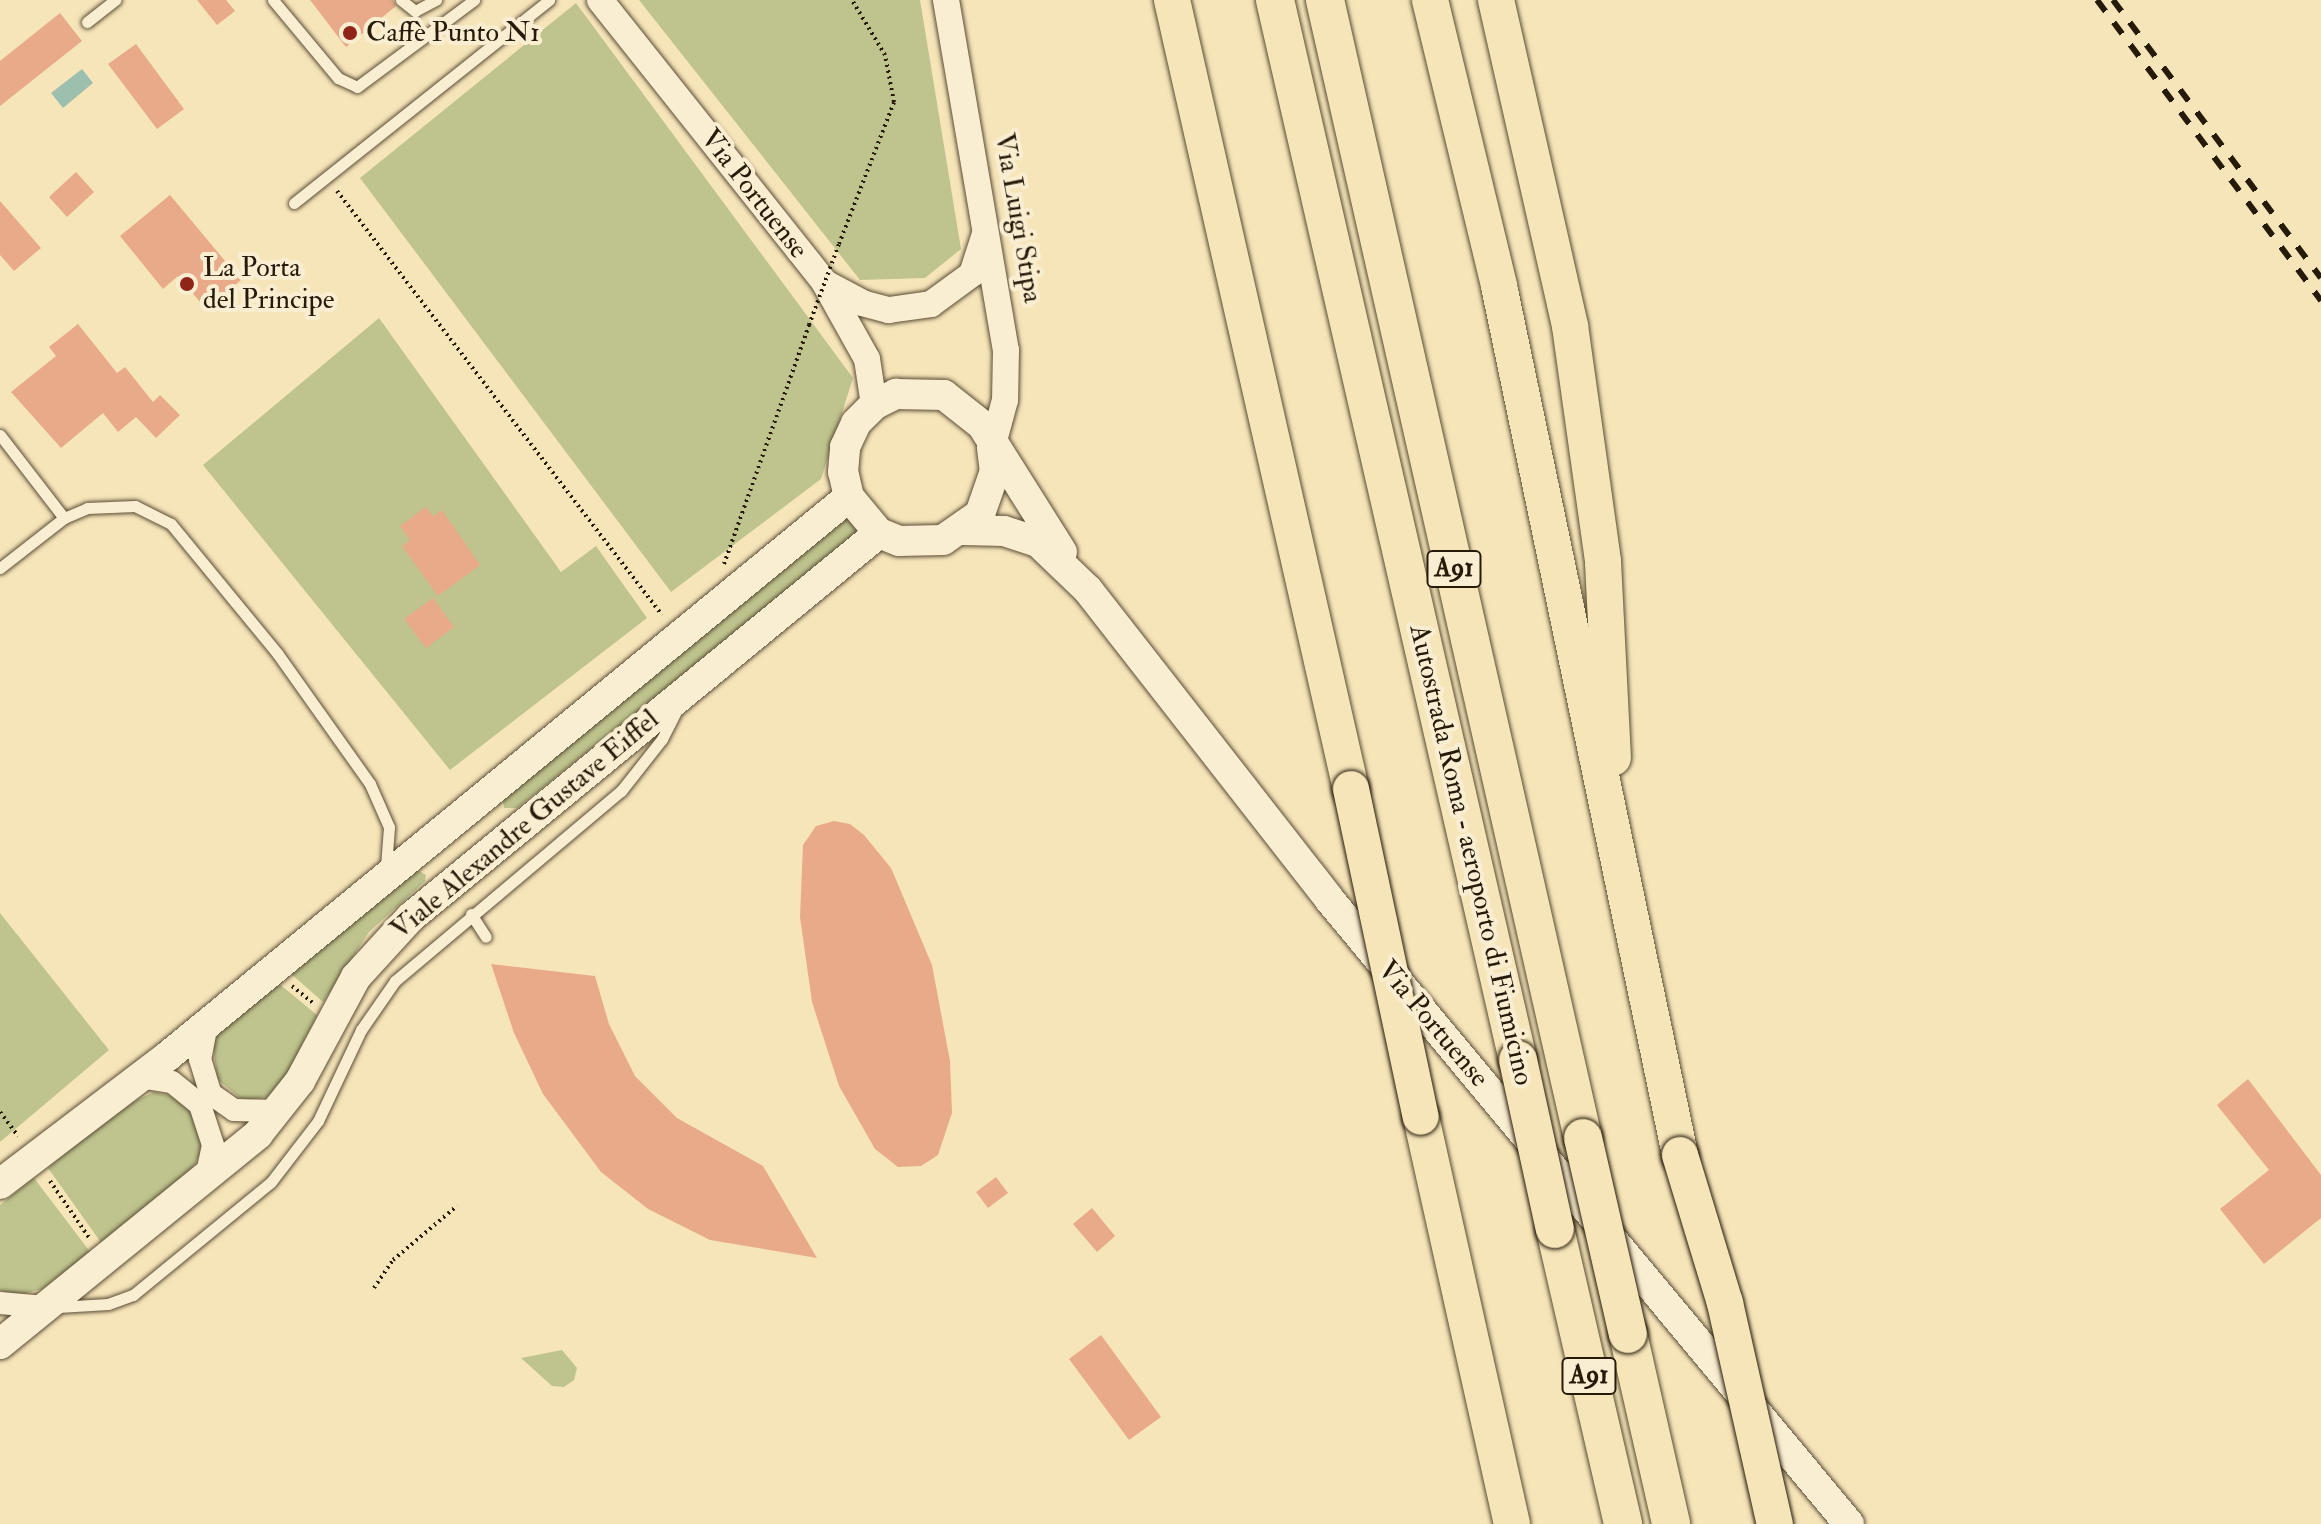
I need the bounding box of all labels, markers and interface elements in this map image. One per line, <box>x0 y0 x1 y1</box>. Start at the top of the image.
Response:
place label: Caffè Punto N1 <box>366 16 540 50</box>
marker: Caffè Punto N1 <box>341 24 359 42</box>
street label: Via Portuense <box>693 123 815 265</box>
street label: Via Luigi Stipa <box>987 131 1049 305</box>
place label: La Porta del Principe <box>203 251 334 317</box>
marker: La Porta del Principe <box>178 275 196 293</box>
road number: A91 <box>1426 547 1482 591</box>
street label: Autostrada Roma - aeroporto di Fiumicino <box>1402 621 1540 1089</box>
street label: Viale Alexandre Gustave Eiffel <box>384 703 666 947</box>
street label: Via Portuense <box>1370 954 1496 1094</box>
road number: A91 <box>1561 1354 1617 1398</box>

